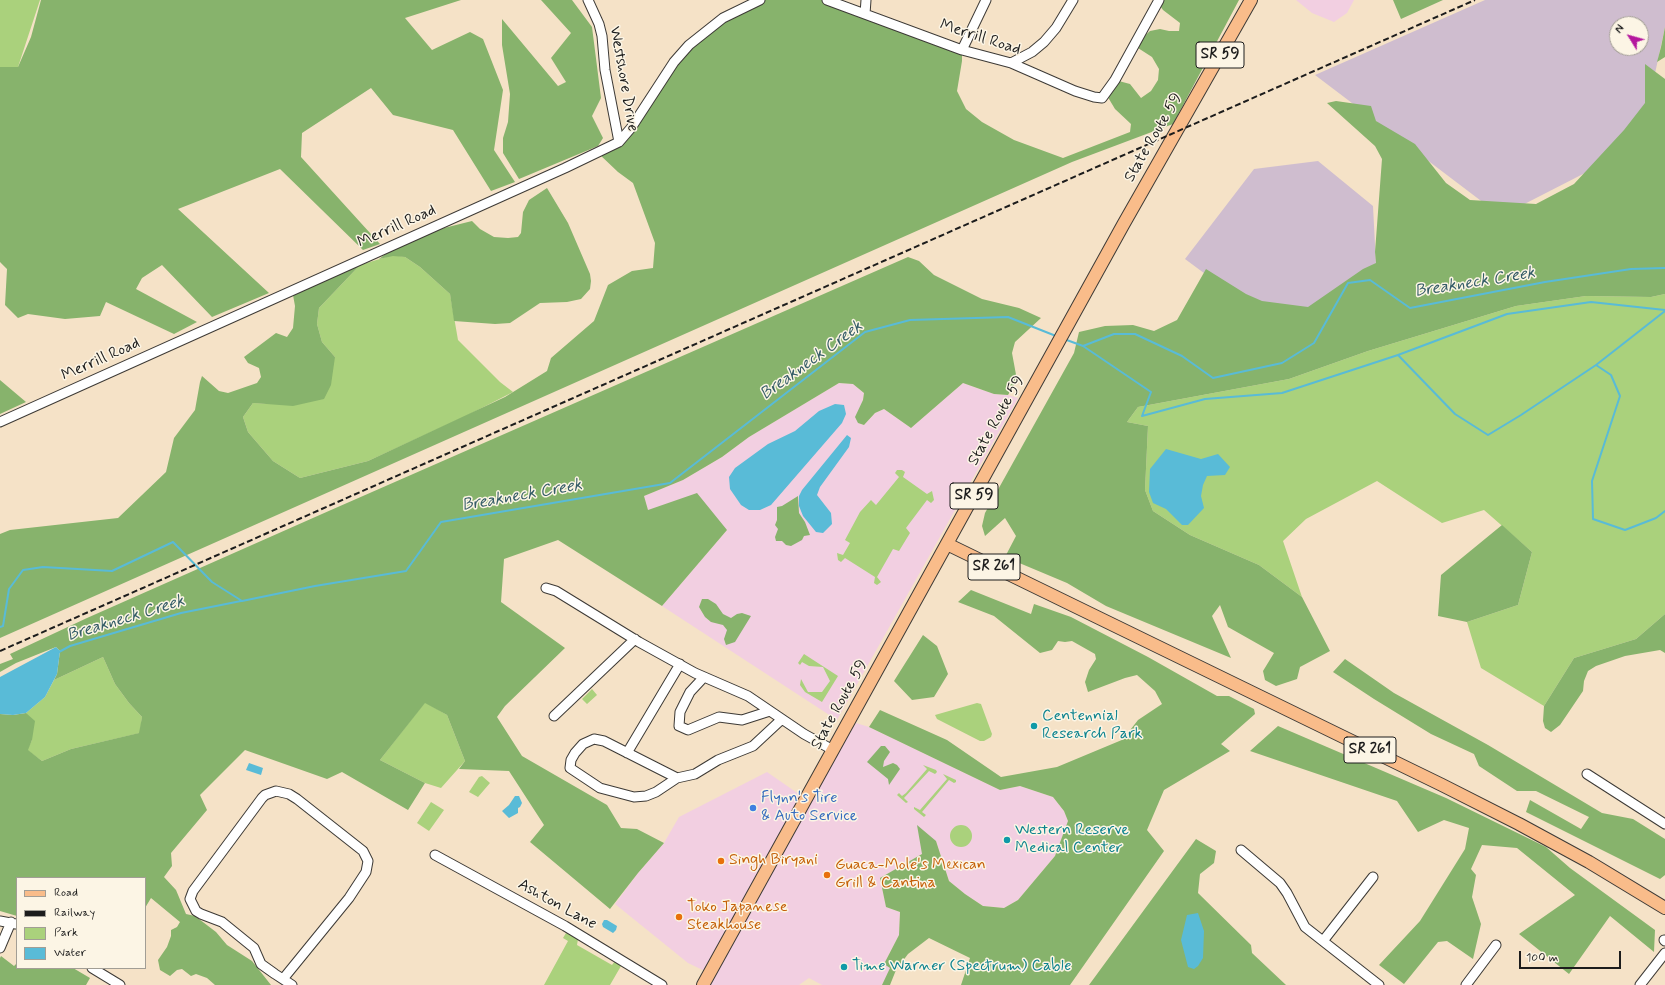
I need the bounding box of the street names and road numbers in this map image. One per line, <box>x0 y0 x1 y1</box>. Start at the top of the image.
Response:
street label: Merrill Road <box>937 16 1023 60</box>
street label: Westshore Drive <box>604 25 642 133</box>
road number: SR 59 <box>1196 42 1244 68</box>
street label: State Route 59 <box>1121 90 1187 186</box>
street label: Merrill Road <box>355 201 439 253</box>
street label: Merrill Road <box>59 334 143 386</box>
street label: State Route 59 <box>964 373 1030 469</box>
road number: SR 59 <box>950 483 998 509</box>
road number: SR 261 <box>968 554 1020 580</box>
street label: State Route 59 <box>807 657 873 753</box>
road number: SR 261 <box>1344 737 1396 763</box>
street label: Ashton Lane <box>514 875 600 935</box>

